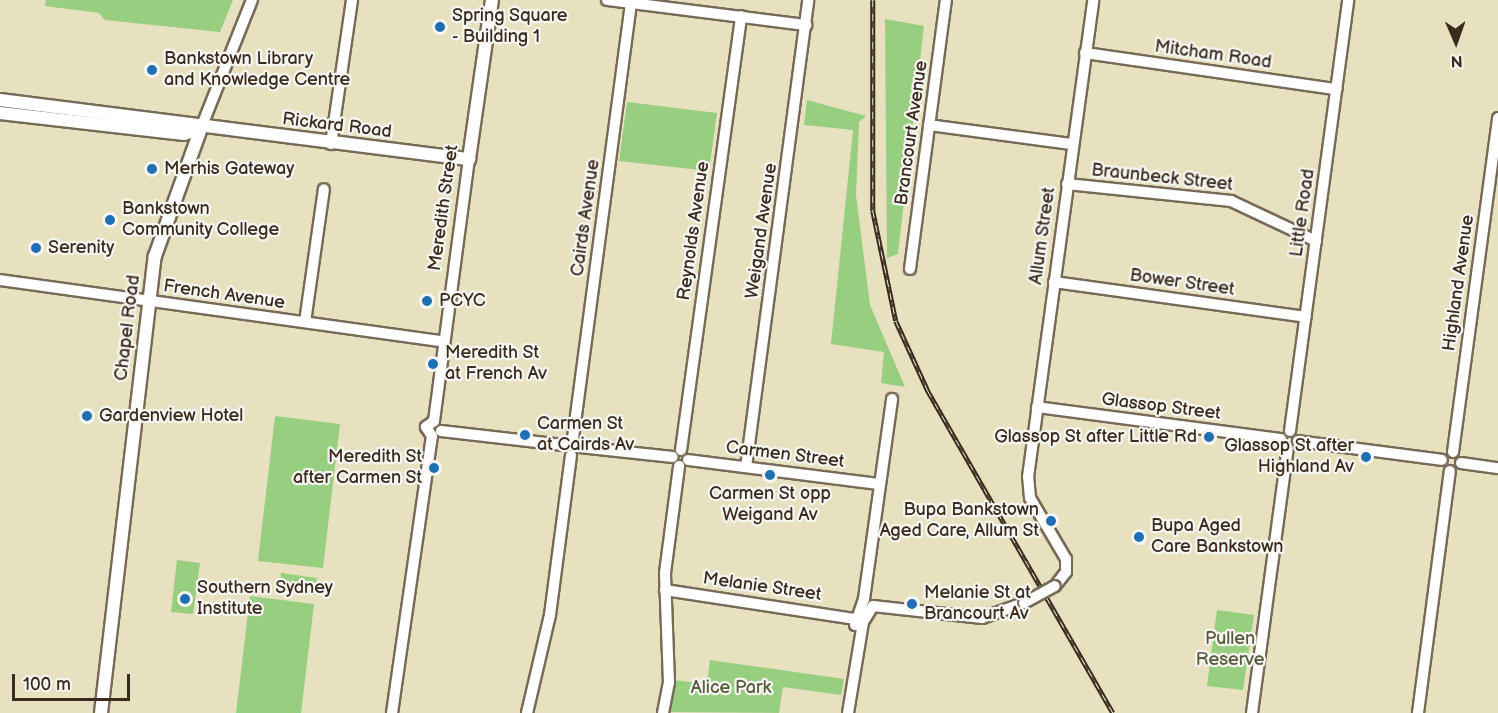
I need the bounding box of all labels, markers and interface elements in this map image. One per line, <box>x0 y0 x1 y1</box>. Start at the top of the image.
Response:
place label: Spring Square - Building 1 <box>452 6 568 48</box>
north arrow <box>1426 12 1486 72</box>
marker: Spring Square - Building 1 <box>433 20 447 34</box>
street label: Mitcham Road <box>1153 36 1273 74</box>
place label: Bankstown Library and Knowledge Centre <box>164 49 350 92</box>
text: N <box>1450 51 1463 70</box>
street label: Brancourt Avenue <box>891 59 933 207</box>
marker: Bankstown Library and Knowledge Centre <box>145 63 159 77</box>
street label: Rickard Road <box>281 109 393 143</box>
street label: Meredith Street <box>424 143 464 273</box>
place label: Merhis Gateway <box>164 158 294 180</box>
street label: Cairds Avenue <box>567 158 605 278</box>
street label: Reynolds Avenue <box>674 160 714 302</box>
street label: Braunbeck Street <box>1090 160 1234 196</box>
marker: Merhis Gateway <box>145 162 159 176</box>
street label: Weigand Avenue <box>742 162 782 300</box>
street label: Little Road <box>1286 168 1320 258</box>
street label: Allum Street <box>1025 186 1061 286</box>
place label: Bankstown Community College <box>122 199 280 242</box>
marker: Bankstown Community College <box>103 213 117 227</box>
street label: Highland Avenue <box>1439 213 1479 353</box>
place label: Serenity <box>48 237 114 259</box>
marker: Serenity <box>29 241 43 255</box>
street label: Bower Street <box>1128 265 1236 301</box>
street label: Chapel Road <box>111 274 145 382</box>
street label: French Avenue <box>162 276 286 314</box>
place label: PCYC <box>439 290 486 312</box>
marker: PCYC <box>420 294 434 308</box>
place label: Meredith St at French Av <box>445 343 547 386</box>
marker: Meredith St at French Av <box>426 357 440 371</box>
street label: Glassop Street <box>1100 389 1222 425</box>
place label: Gardenview Hotel <box>99 405 243 427</box>
marker: Gardenview Hotel <box>80 409 94 423</box>
place label: Carmen St at Cairds Av <box>537 414 634 456</box>
place label: Glassop St after Little Rd <box>994 426 1197 448</box>
marker: Carmen St at Cairds Av <box>518 428 532 442</box>
marker: Glassop St after Little Rd <box>1202 430 1216 444</box>
place label: Glassop St after Highland Av <box>1224 436 1354 478</box>
street label: Carmen Street <box>724 437 846 473</box>
place label: Meredith St after Carmen St <box>293 447 422 490</box>
marker: Glassop St after Highland Av <box>1359 450 1373 464</box>
marker: Meredith St after Carmen St <box>427 461 441 475</box>
marker: Carmen St opp Weigand Av <box>763 468 777 482</box>
place label: Carmen St opp Weigand Av <box>709 484 831 526</box>
place label: Bupa Bankstown Aged Care, Allum St <box>879 500 1039 542</box>
marker: Bupa Bankstown Aged Care, Allum St <box>1044 514 1058 528</box>
place label: Bupa Aged Care Bankstown <box>1151 516 1283 558</box>
marker: Bupa Aged Care Bankstown <box>1132 530 1146 544</box>
street label: Melanie Street <box>701 568 823 606</box>
place label: Southern Sydney Institute <box>197 578 333 620</box>
place label: Melanie St at Brancourt Av <box>924 583 1031 626</box>
marker: Southern Sydney Institute <box>178 592 192 606</box>
marker: Melanie St at Brancourt Av <box>905 597 919 611</box>
park label: Pullen Reserve <box>1196 629 1264 672</box>
scale bar <box>15 662 134 700</box>
text: 100 m <box>23 674 71 695</box>
park label: Alice Park <box>691 677 771 699</box>

